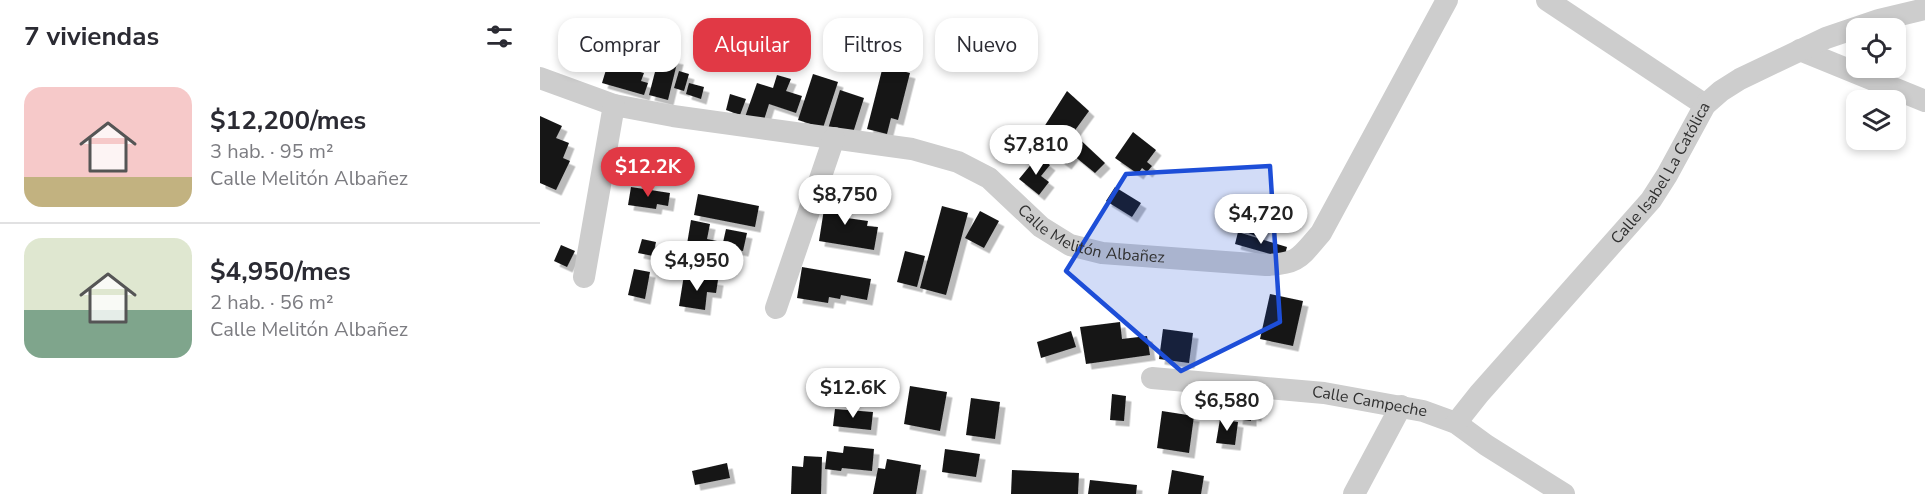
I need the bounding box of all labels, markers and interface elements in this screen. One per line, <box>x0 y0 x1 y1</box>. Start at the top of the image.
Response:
chip: Comprar <box>558 18 681 72</box>
chip: Alquilar <box>693 18 811 72</box>
chip: Filtros <box>823 18 923 72</box>
chip: Nuevo <box>935 18 1038 72</box>
map controls <box>1846 18 1906 150</box>
button: locate <box>1846 18 1906 78</box>
text: 7 viviendas <box>24 19 159 54</box>
icon: filters <box>483 20 516 53</box>
button: layers <box>1846 90 1906 150</box>
street label: Calle Isabel La Católica <box>1606 98 1716 249</box>
text: $12,200/mes <box>210 103 366 138</box>
icon: home <box>72 111 144 183</box>
pin: $7,810 <box>987 125 1085 176</box>
text: $7,810 <box>1004 131 1068 158</box>
text: 3 hab. · 95 m² <box>210 138 334 165</box>
pin: $12.2K <box>599 147 697 198</box>
text: $12.2K <box>615 153 681 180</box>
text: Calle Melitón Albañez <box>210 165 408 192</box>
pin: $8,750 <box>796 175 894 226</box>
text: $8,750 <box>813 181 877 208</box>
pin: $4,720 <box>1212 194 1310 245</box>
street label: Calle Melitón Albañez <box>1013 199 1166 269</box>
text: $4,720 <box>1229 200 1293 227</box>
pin: $4,950 <box>648 241 746 292</box>
text: $4,950 <box>665 247 729 274</box>
text: $4,950/mes <box>210 254 351 289</box>
icon: home <box>72 262 144 334</box>
text: 2 hab. · 56 m² <box>210 289 334 316</box>
text: Calle Melitón Albañez <box>210 316 408 343</box>
pin: $12.6K <box>804 368 902 419</box>
text: $12.6K <box>820 374 886 401</box>
pin: $6,580 <box>1178 381 1276 432</box>
street label: Calle Campeche <box>1311 381 1429 423</box>
text: $6,580 <box>1195 387 1259 414</box>

